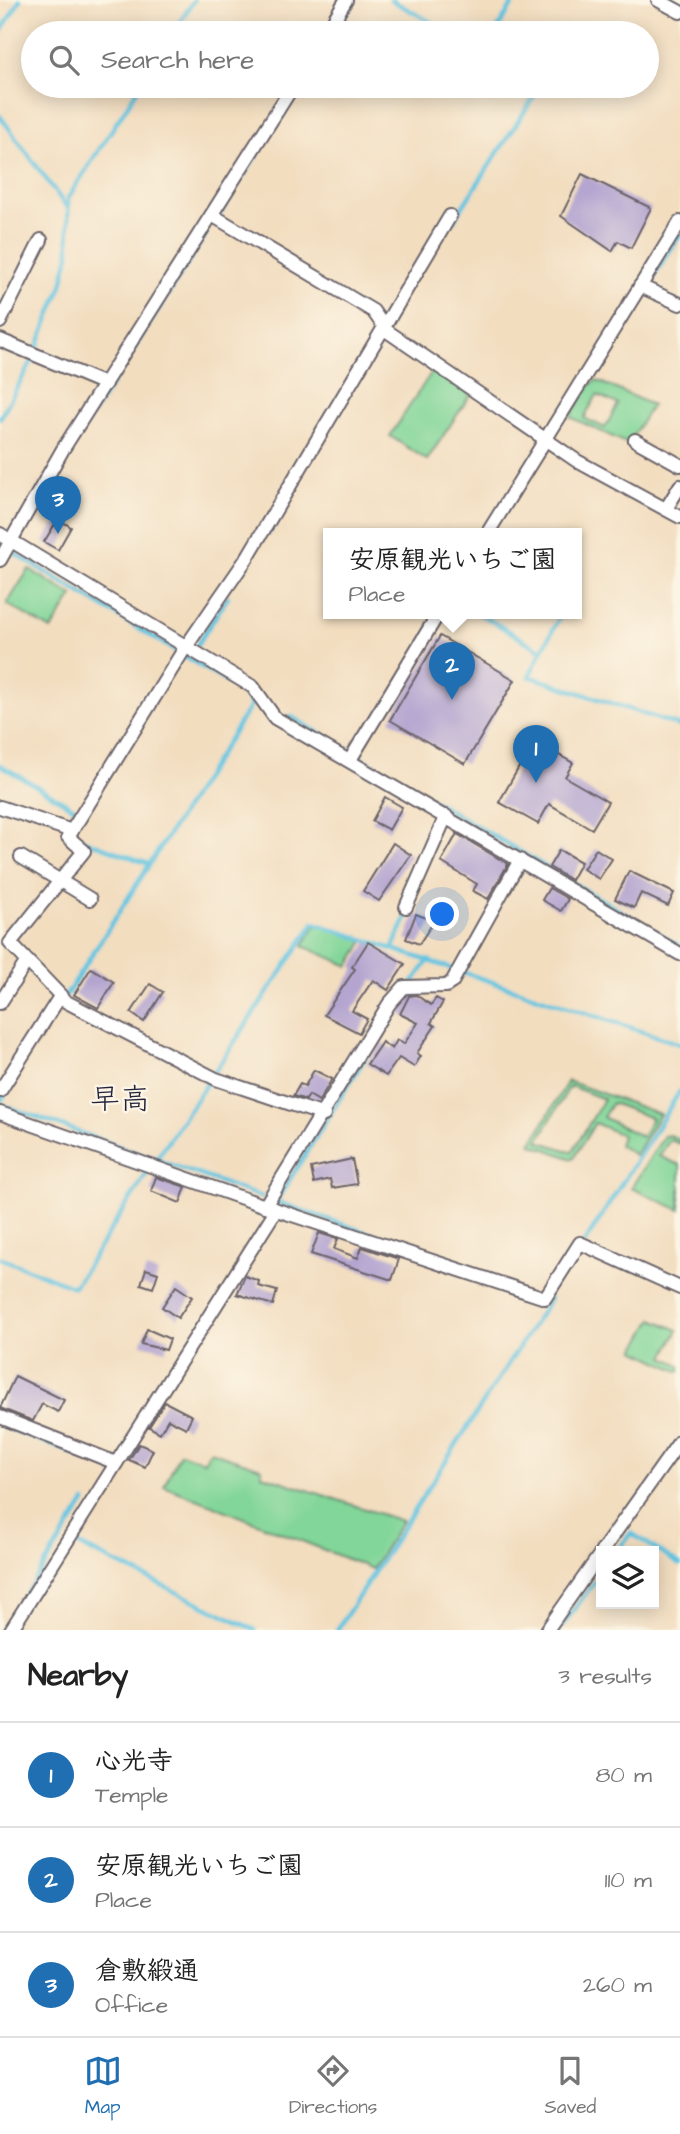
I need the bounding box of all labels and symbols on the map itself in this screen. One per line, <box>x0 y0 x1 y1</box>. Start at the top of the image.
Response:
pin: 3 <box>35 476 81 534</box>
pin: 2 <box>429 642 475 700</box>
pin: 1 <box>513 725 559 783</box>
your location <box>425 897 459 931</box>
district label: 早高 <box>90 1079 150 1121</box>

